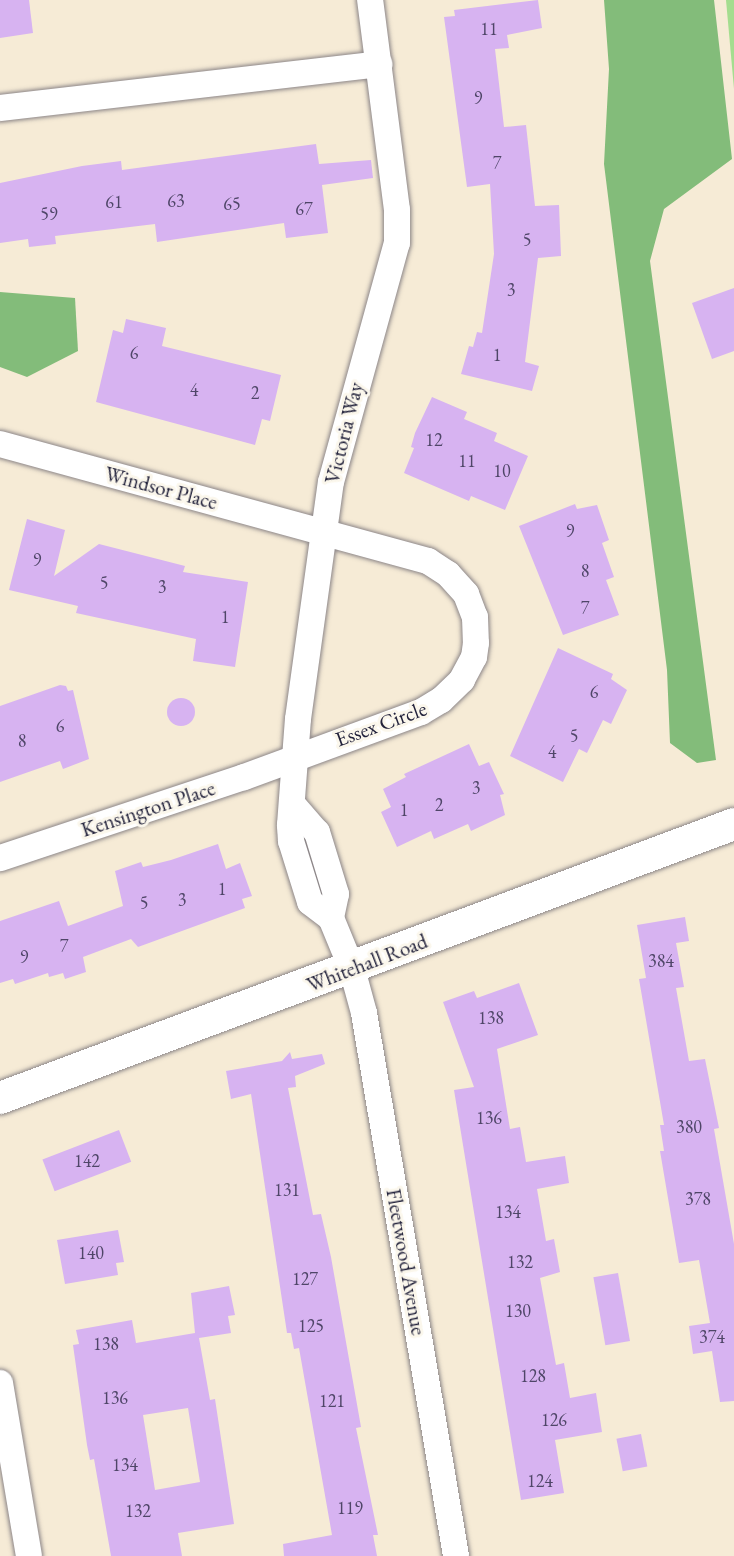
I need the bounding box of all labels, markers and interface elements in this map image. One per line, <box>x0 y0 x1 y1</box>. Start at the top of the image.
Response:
house number: 11 <box>480 18 498 40</box>
house number: 9 <box>474 87 482 109</box>
house number: 7 <box>493 152 501 174</box>
house number: 63 <box>167 190 185 212</box>
house number: 61 <box>105 191 123 213</box>
house number: 65 <box>223 193 241 215</box>
house number: 67 <box>295 198 313 220</box>
house number: 59 <box>40 203 58 225</box>
house number: 5 <box>523 229 531 251</box>
house number: 3 <box>507 279 515 301</box>
house number: 6 <box>130 342 138 364</box>
house number: 1 <box>493 344 501 366</box>
house number: 4 <box>190 379 198 401</box>
street label: Victoria Way <box>319 380 369 486</box>
house number: 2 <box>251 382 259 404</box>
house number: 12 <box>425 429 443 451</box>
house number: 11 <box>458 450 476 472</box>
house number: 10 <box>493 460 511 482</box>
street label: Windsor Place <box>102 461 220 515</box>
house number: 9 <box>566 520 574 542</box>
house number: 9 <box>33 549 41 571</box>
house number: 8 <box>581 560 589 582</box>
house number: 5 <box>100 572 108 594</box>
house number: 3 <box>158 576 166 598</box>
house number: 7 <box>581 597 589 619</box>
house number: 1 <box>221 606 229 628</box>
house number: 6 <box>590 681 598 703</box>
street label: Essex Circle <box>332 696 430 752</box>
house number: 6 <box>56 715 64 737</box>
house number: 5 <box>570 725 578 747</box>
house number: 8 <box>18 730 26 752</box>
house number: 4 <box>548 741 556 763</box>
street label: Kensington Place <box>78 775 218 843</box>
house number: 3 <box>472 777 480 799</box>
house number: 2 <box>435 794 443 816</box>
house number: 1 <box>400 799 408 821</box>
house number: 1 <box>218 878 226 900</box>
house number: 3 <box>178 889 186 911</box>
house number: 5 <box>140 892 148 914</box>
street label: Whitehall Road <box>303 928 431 998</box>
house number: 7 <box>60 935 68 957</box>
house number: 9 <box>20 946 28 968</box>
house number: 384 <box>648 950 674 972</box>
house number: 138 <box>478 1007 504 1029</box>
house number: 136 <box>476 1107 502 1129</box>
house number: 380 <box>676 1116 702 1138</box>
house number: 142 <box>74 1150 100 1172</box>
house number: 131 <box>274 1179 300 1201</box>
street label: Fleetwood Avenue <box>381 1187 431 1337</box>
house number: 378 <box>685 1188 711 1210</box>
house number: 134 <box>495 1201 521 1223</box>
house number: 140 <box>78 1242 104 1264</box>
house number: 132 <box>507 1251 533 1273</box>
house number: 127 <box>292 1268 318 1290</box>
house number: 130 <box>505 1300 531 1322</box>
house number: 125 <box>298 1315 324 1337</box>
house number: 374 <box>699 1326 725 1348</box>
house number: 138 <box>93 1333 119 1355</box>
house number: 128 <box>520 1365 546 1387</box>
house number: 136 <box>102 1387 128 1409</box>
house number: 121 <box>319 1390 345 1412</box>
house number: 126 <box>541 1409 567 1431</box>
house number: 134 <box>112 1454 138 1476</box>
house number: 124 <box>527 1470 553 1492</box>
house number: 119 <box>337 1497 363 1519</box>
house number: 132 <box>125 1500 151 1522</box>

